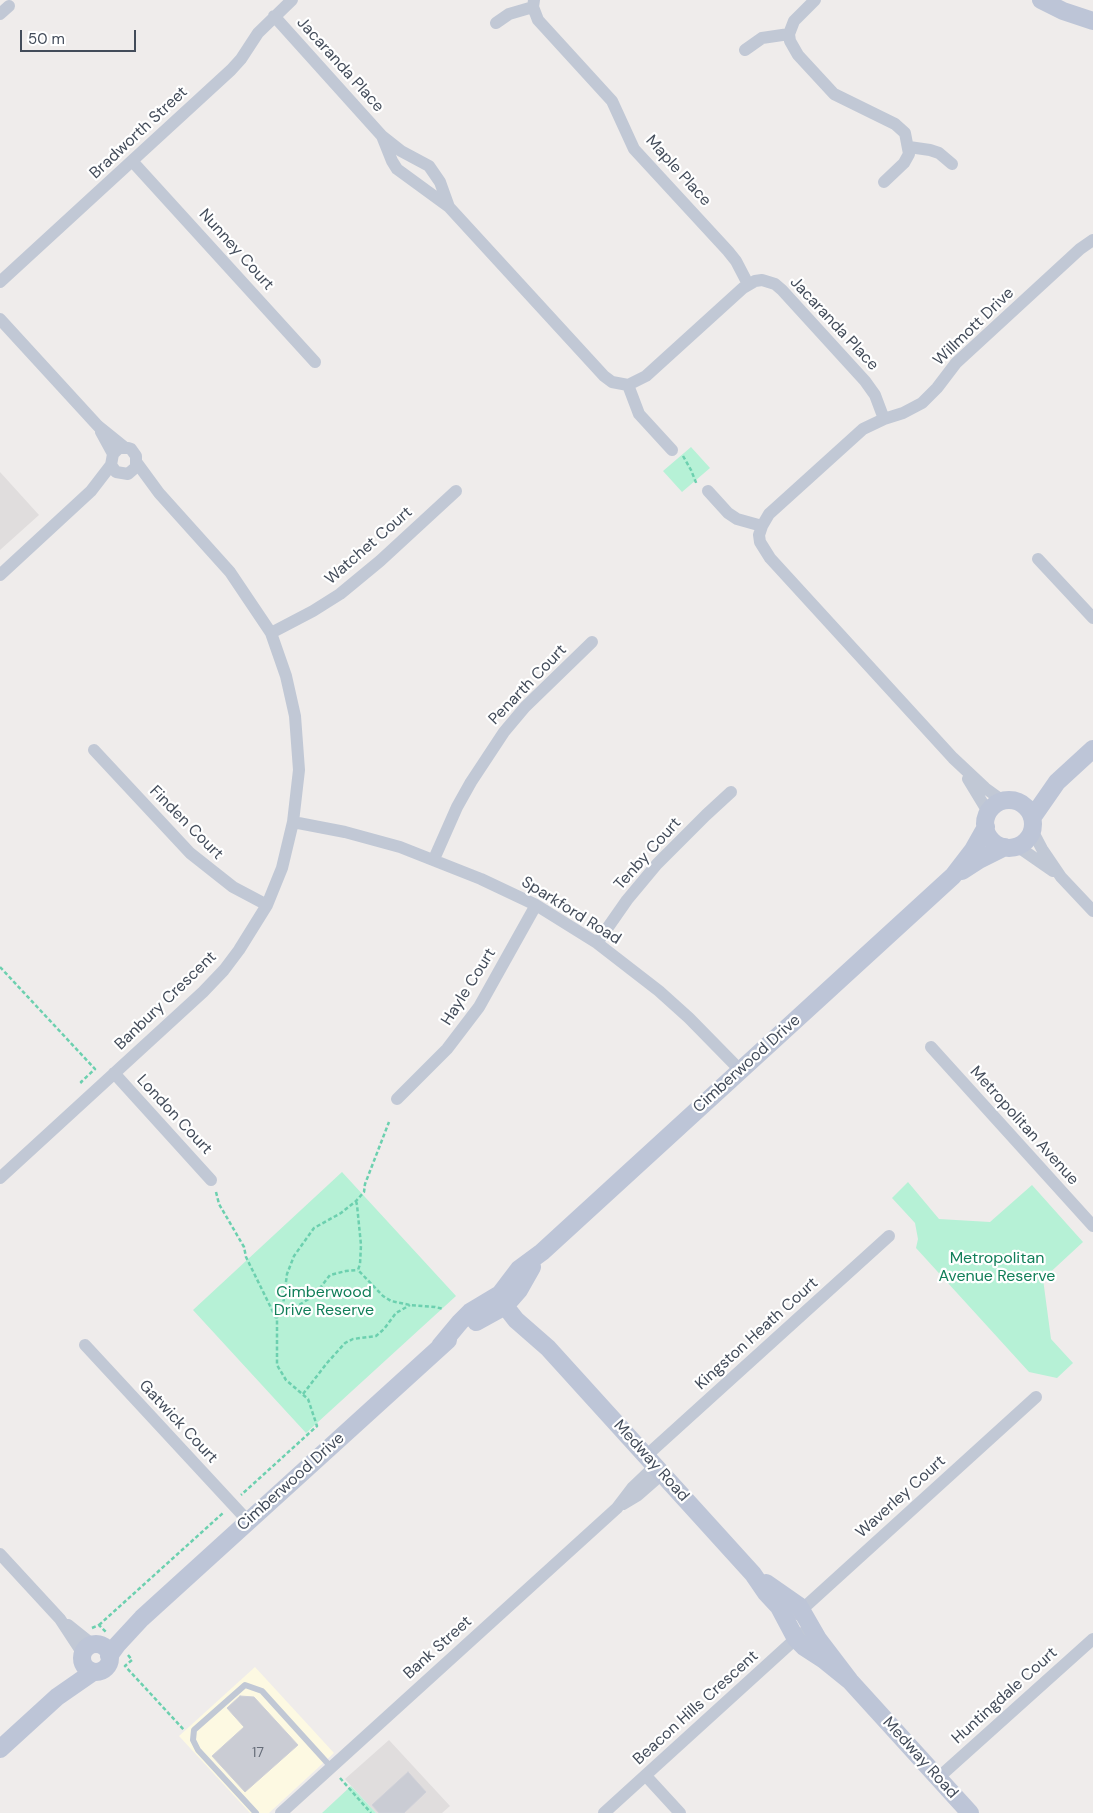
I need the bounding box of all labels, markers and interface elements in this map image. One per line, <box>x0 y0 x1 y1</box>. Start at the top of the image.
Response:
street label: Jacaranda Place <box>292 14 388 116</box>
scale bar <box>22 20 139 52</box>
text: 50 m <box>28 29 65 49</box>
street label: Bradworth Street <box>86 83 192 183</box>
street label: Maple Place <box>641 132 715 210</box>
street label: Nunney Court <box>194 205 278 295</box>
street label: Jacaranda Place <box>786 273 882 375</box>
street label: Willmott Drive <box>930 284 1018 370</box>
street label: Watchet Court <box>321 503 417 589</box>
street label: Penarth Court <box>485 641 571 729</box>
street label: Finden Court <box>145 782 227 864</box>
street label: Tenby Court <box>611 814 685 894</box>
street label: Sparkford Road <box>518 873 624 949</box>
street label: Hayle Court <box>438 945 500 1029</box>
street label: Banbury Crescent <box>111 948 221 1054</box>
street label: Cimberwood Drive <box>689 1011 805 1117</box>
street label: Metropolitan Avenue <box>966 1063 1082 1189</box>
street label: London Court <box>132 1071 216 1159</box>
park label: Metropolitan Avenue Reserve <box>939 1249 1055 1287</box>
street label: Kingston Heath Court <box>692 1274 822 1394</box>
park label: Cimberwood Drive Reserve <box>274 1283 374 1321</box>
street label: Gatwick Court <box>135 1376 221 1468</box>
street label: Medway Road <box>609 1416 693 1506</box>
street label: Cimberwood Drive <box>233 1429 349 1535</box>
street label: Waverley Court <box>852 1452 950 1542</box>
street label: Bank Street <box>400 1612 476 1684</box>
street label: Huntingdale Court <box>948 1644 1062 1748</box>
street label: Beacon Hills Crescent <box>630 1647 762 1769</box>
street label: Medway Road <box>878 1713 962 1803</box>
house number: 17 <box>252 1745 264 1761</box>

